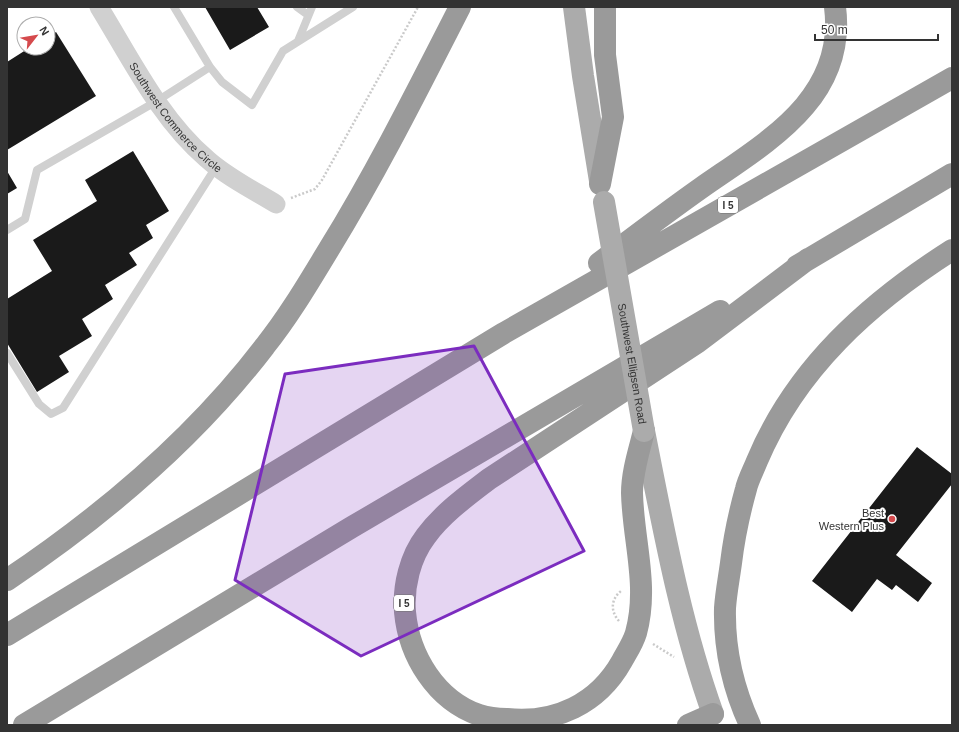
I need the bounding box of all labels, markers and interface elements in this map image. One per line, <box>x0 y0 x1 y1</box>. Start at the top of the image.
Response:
north arrow <box>16 16 56 56</box>
scale bar <box>815 16 938 42</box>
text: 50 m <box>821 23 848 37</box>
text: N <box>37 24 52 37</box>
street label: Southwest Commerce Circle <box>127 60 224 175</box>
road number: I 5 <box>718 197 738 213</box>
street label: Southwest Elligsen Road <box>616 302 649 425</box>
place label: Best Western Plus <box>819 507 884 532</box>
marker: Best Western Plus <box>887 514 897 524</box>
road number: I 5 <box>394 595 414 611</box>

